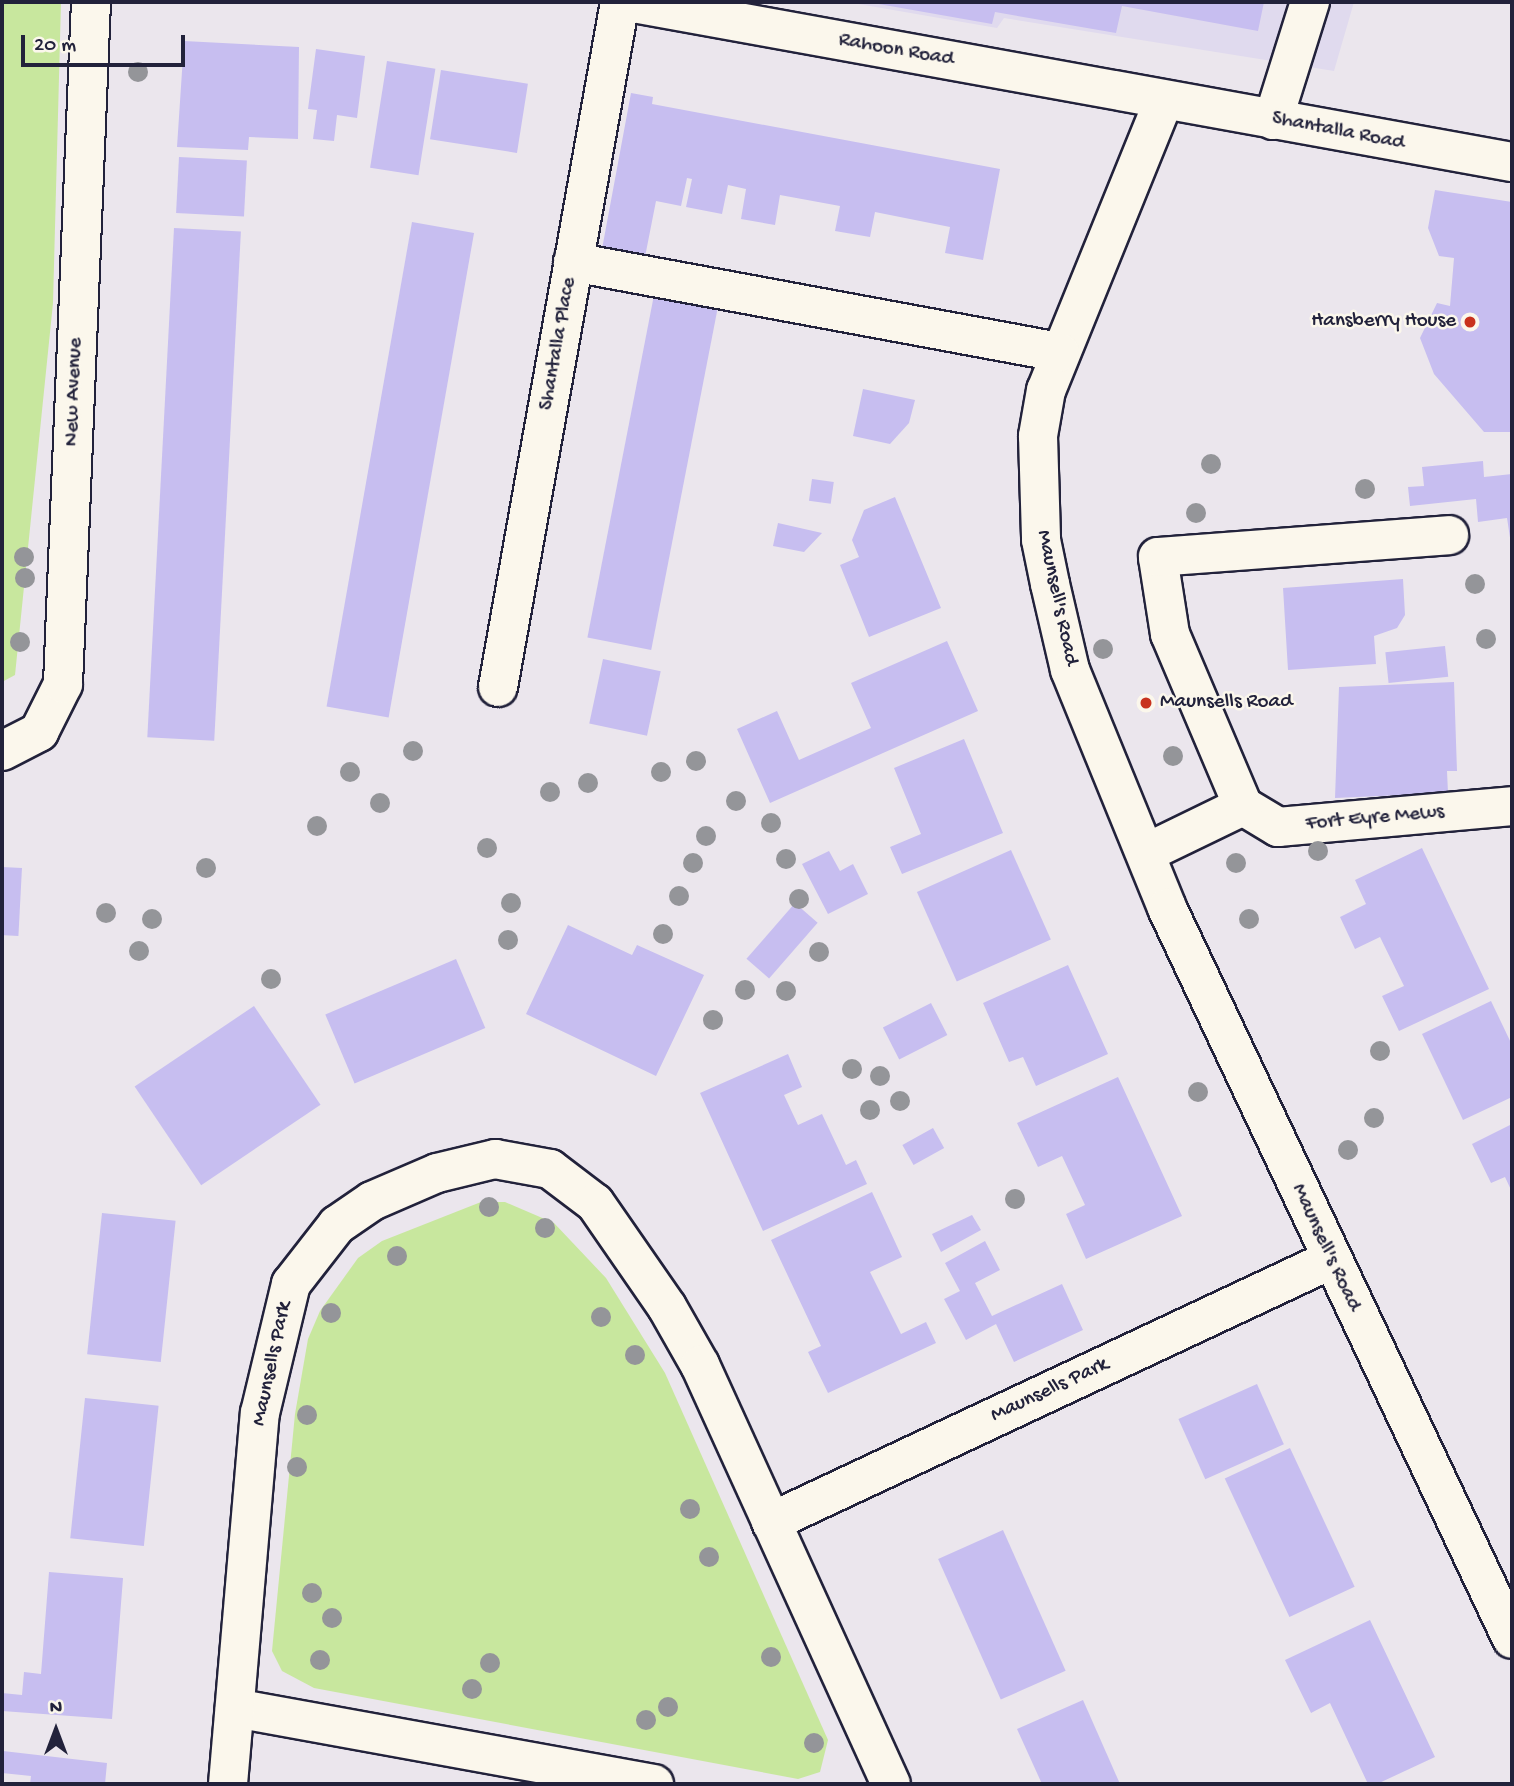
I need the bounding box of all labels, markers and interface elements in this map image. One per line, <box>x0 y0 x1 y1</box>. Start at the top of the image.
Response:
scale bar <box>24 21 189 65</box>
street label: Rahoon Road <box>836 28 956 74</box>
text: 20 m <box>34 34 76 59</box>
street label: Shantalla Road <box>1270 107 1406 157</box>
street label: Shantalla Place <box>535 276 583 412</box>
place label: Hansberry House <box>1311 309 1456 335</box>
marker: Hansberry House <box>1462 314 1478 330</box>
street label: New Avenue <box>61 337 89 447</box>
street label: Maunsell's Road <box>1029 528 1083 668</box>
place label: Maunsells Road <box>1160 690 1292 716</box>
marker: Maunsells Road <box>1138 695 1154 711</box>
street label: Fort Eyre Mews <box>1305 800 1445 838</box>
street label: Maunsell's Road <box>1284 1180 1366 1316</box>
street label: Maunsells Park <box>248 1299 298 1429</box>
street label: Maunsells Park <box>987 1353 1113 1429</box>
north arrow <box>21 1695 91 1765</box>
text: N <box>50 1697 62 1720</box>

